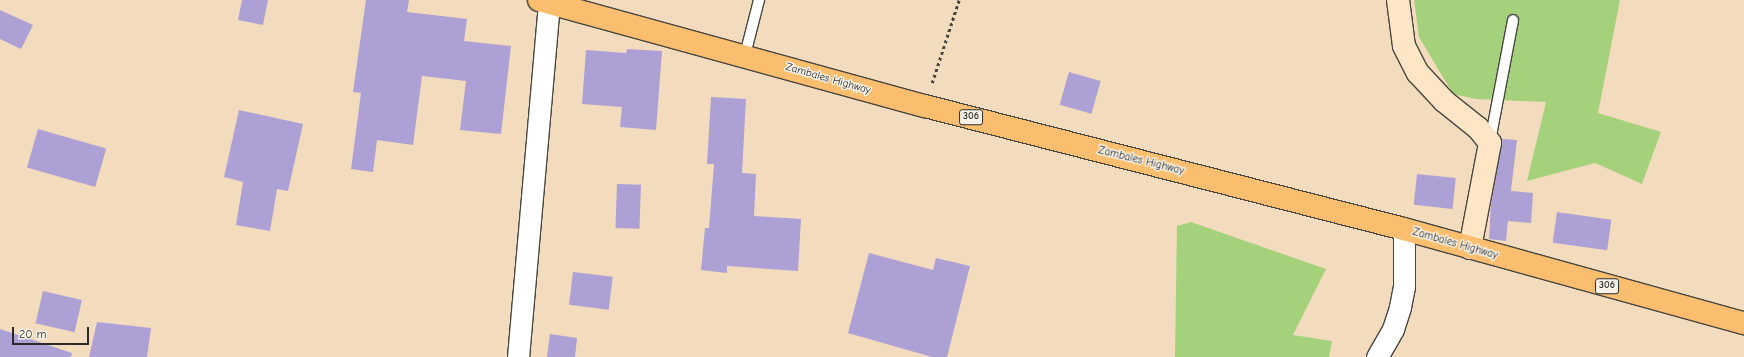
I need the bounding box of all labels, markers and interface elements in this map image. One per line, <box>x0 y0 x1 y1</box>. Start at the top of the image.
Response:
street label: Zambales Highway <box>784 61 872 97</box>
road number: 306 <box>959 109 983 125</box>
street label: Zambales Highway <box>1097 144 1185 178</box>
street label: Zambales Highway <box>1411 226 1499 262</box>
road number: 306 <box>1595 278 1619 294</box>
scale bar <box>14 319 91 345</box>
text: 20 m <box>19 327 47 341</box>

